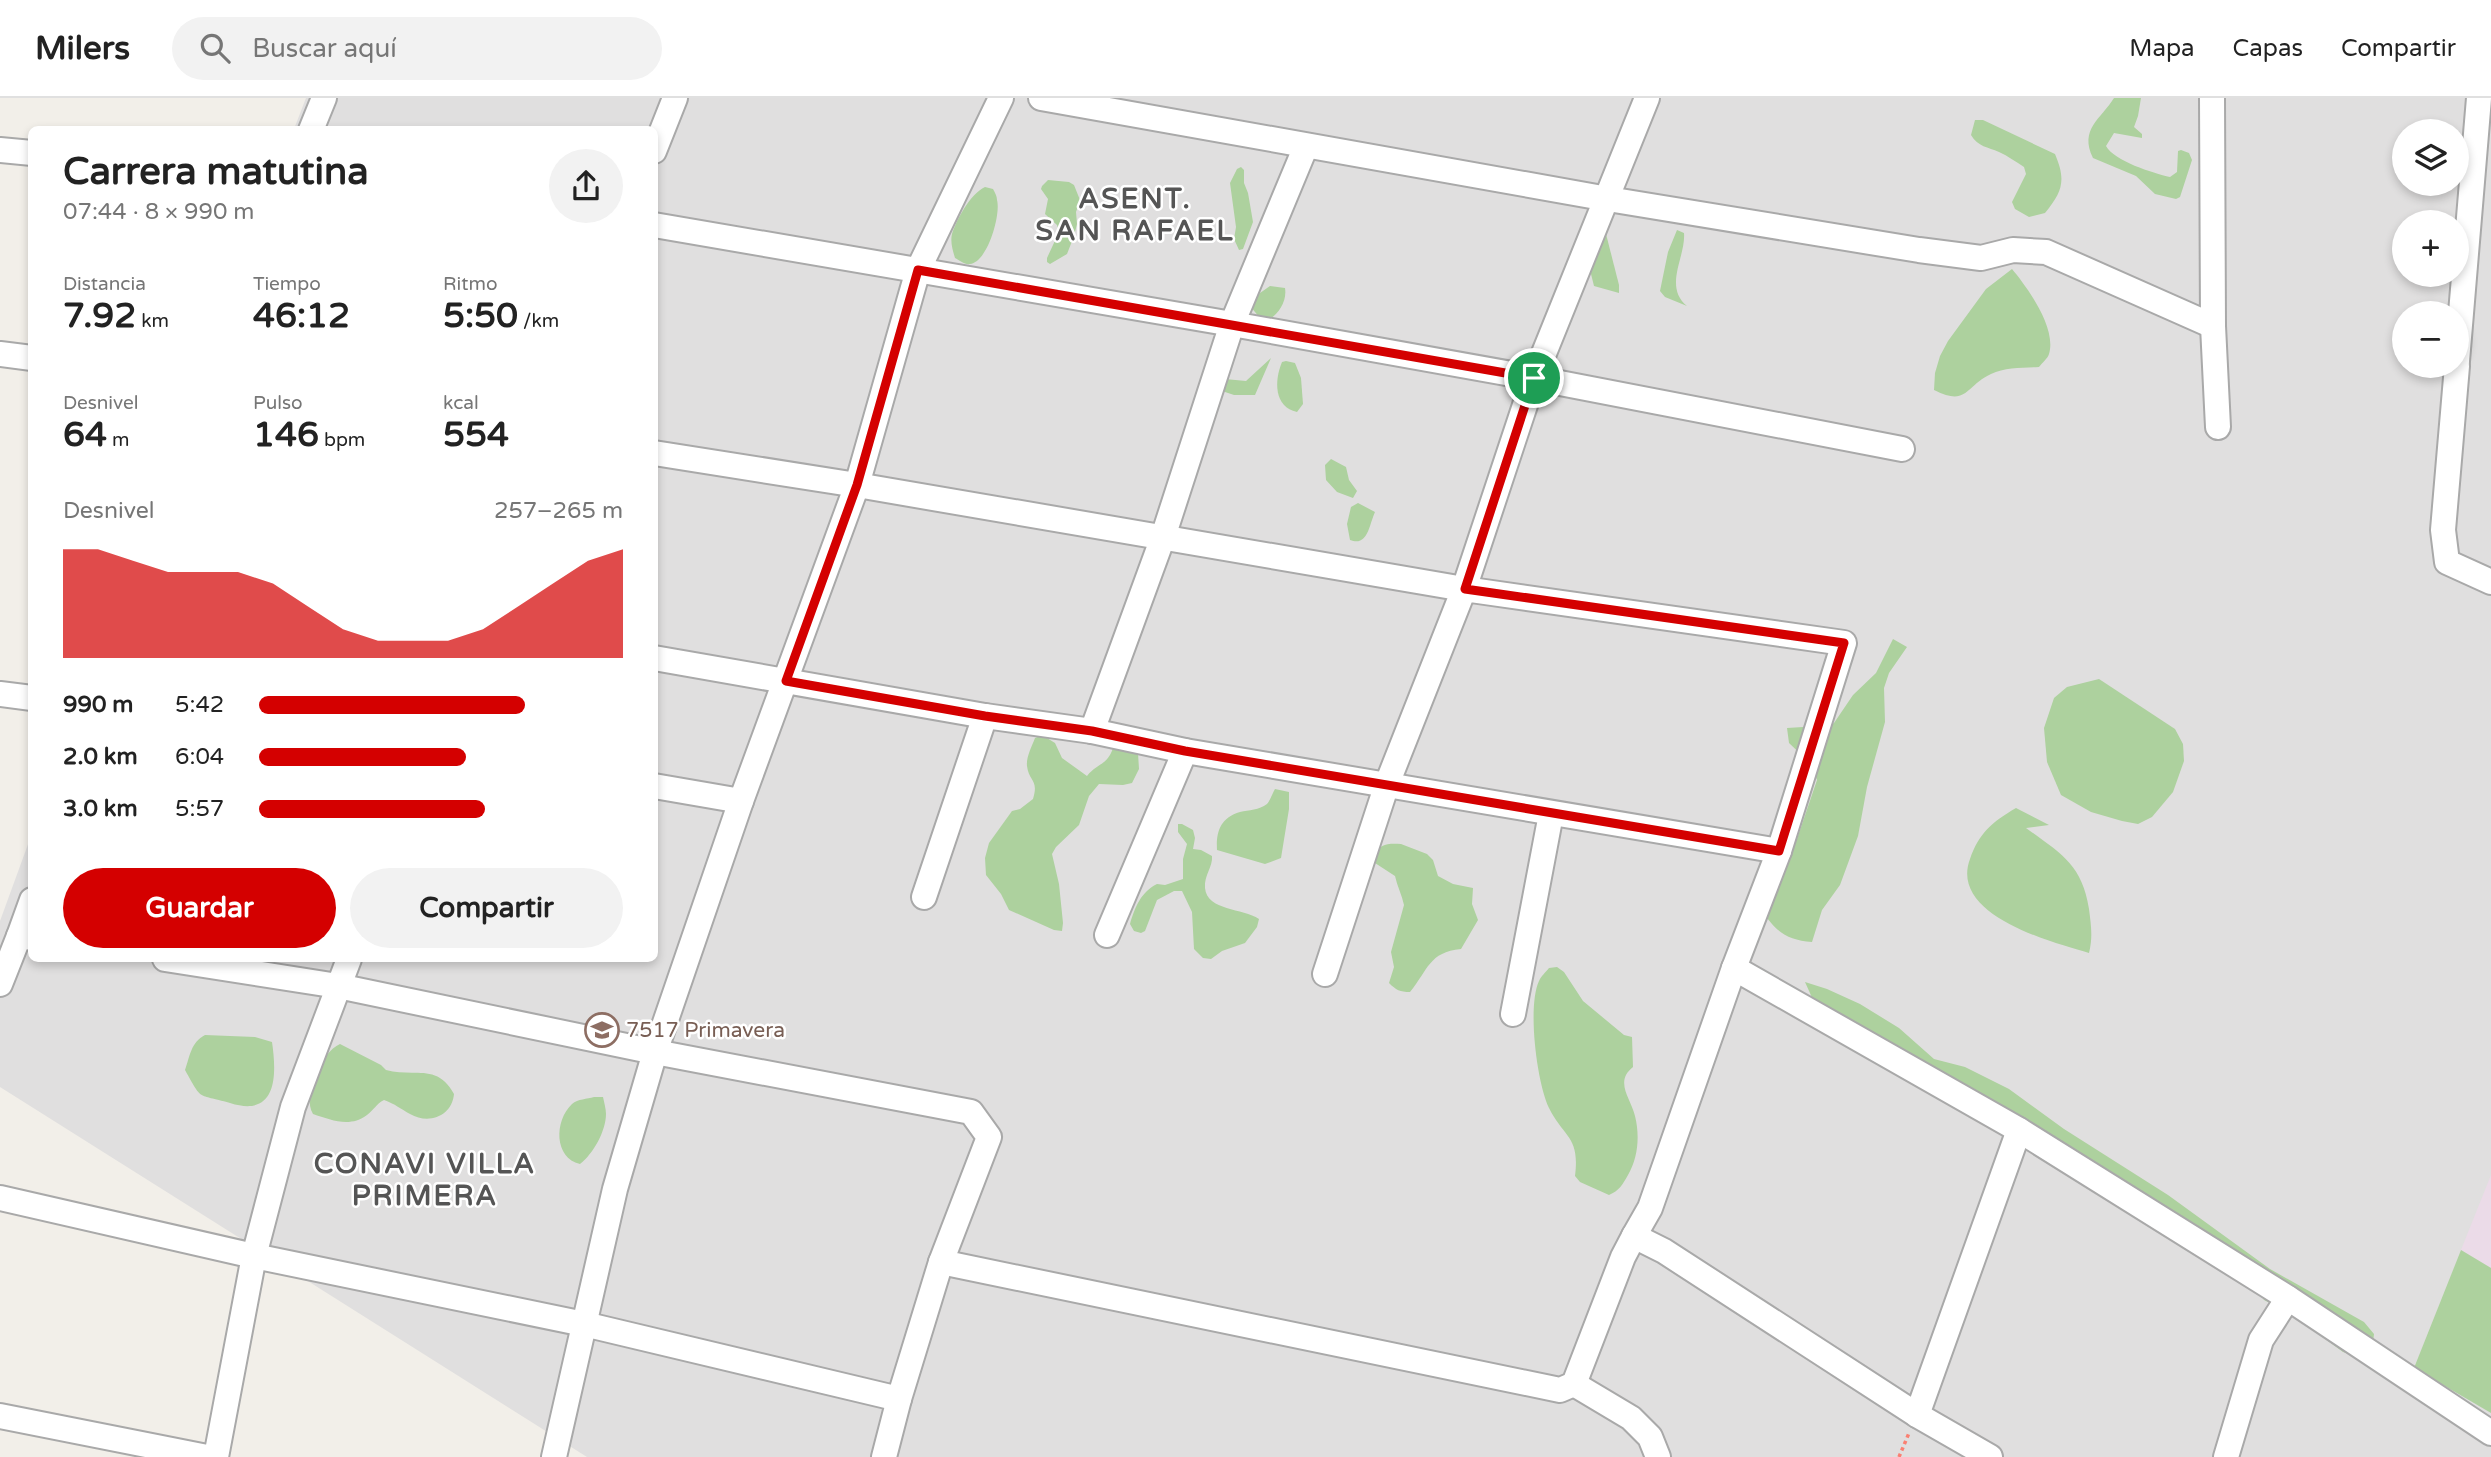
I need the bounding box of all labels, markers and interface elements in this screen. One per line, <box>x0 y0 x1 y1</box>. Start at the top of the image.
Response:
search box <box>172 17 662 80</box>
text: Milers <box>35 29 130 68</box>
icon: search <box>196 29 234 67</box>
text: Buscar aquí <box>252 33 397 64</box>
text: Mapa <box>2129 34 2195 63</box>
text: Capas <box>2233 34 2303 63</box>
text: Compartir <box>2341 34 2456 63</box>
map controls <box>2392 119 2469 378</box>
button: layers <box>2392 119 2469 196</box>
text: Carrera matutina <box>63 149 369 195</box>
button: share <box>549 149 623 223</box>
district label: ASENT. SAN RAFAEL <box>1035 182 1235 248</box>
text: 07:44 · 8 × 990 m <box>63 198 254 226</box>
button: + <box>2392 210 2469 287</box>
text: Distancia <box>63 273 146 295</box>
text: Tiempo <box>253 273 321 295</box>
text: Ritmo <box>443 273 498 295</box>
text: 7.92 <box>63 295 136 337</box>
text: 46:12 <box>253 295 350 337</box>
text: 5:50 <box>443 295 518 337</box>
button: − <box>2392 301 2469 378</box>
text: km <box>136 310 169 332</box>
text: /km <box>518 310 559 332</box>
pin <box>1504 348 1564 408</box>
icon: arrive <box>1515 359 1553 397</box>
text: Desnivel <box>63 392 139 414</box>
text: Pulso <box>253 392 303 414</box>
text: kcal <box>443 392 479 414</box>
text: 64 <box>63 414 107 456</box>
text: 146 <box>253 414 319 456</box>
text: 554 <box>443 414 509 456</box>
text: m <box>107 429 129 451</box>
text: bpm <box>319 429 365 451</box>
text: Desnivel <box>63 497 154 525</box>
text: 257–265 m <box>494 497 623 525</box>
text: 990 m <box>63 691 133 719</box>
text: 5:42 <box>175 691 224 719</box>
text: 2.0 km <box>63 743 138 771</box>
text: 6:04 <box>175 743 224 771</box>
text: 3.0 km <box>63 795 138 823</box>
text: 5:57 <box>175 795 224 823</box>
button: Guardar <box>63 868 336 948</box>
button: Compartir <box>350 868 623 948</box>
school or university icon: 7517 Primavera <box>583 1011 621 1049</box>
place label: 7517 Primavera <box>626 1018 785 1043</box>
district label: CONAVI VILLA PRIMERA <box>314 1147 536 1213</box>

